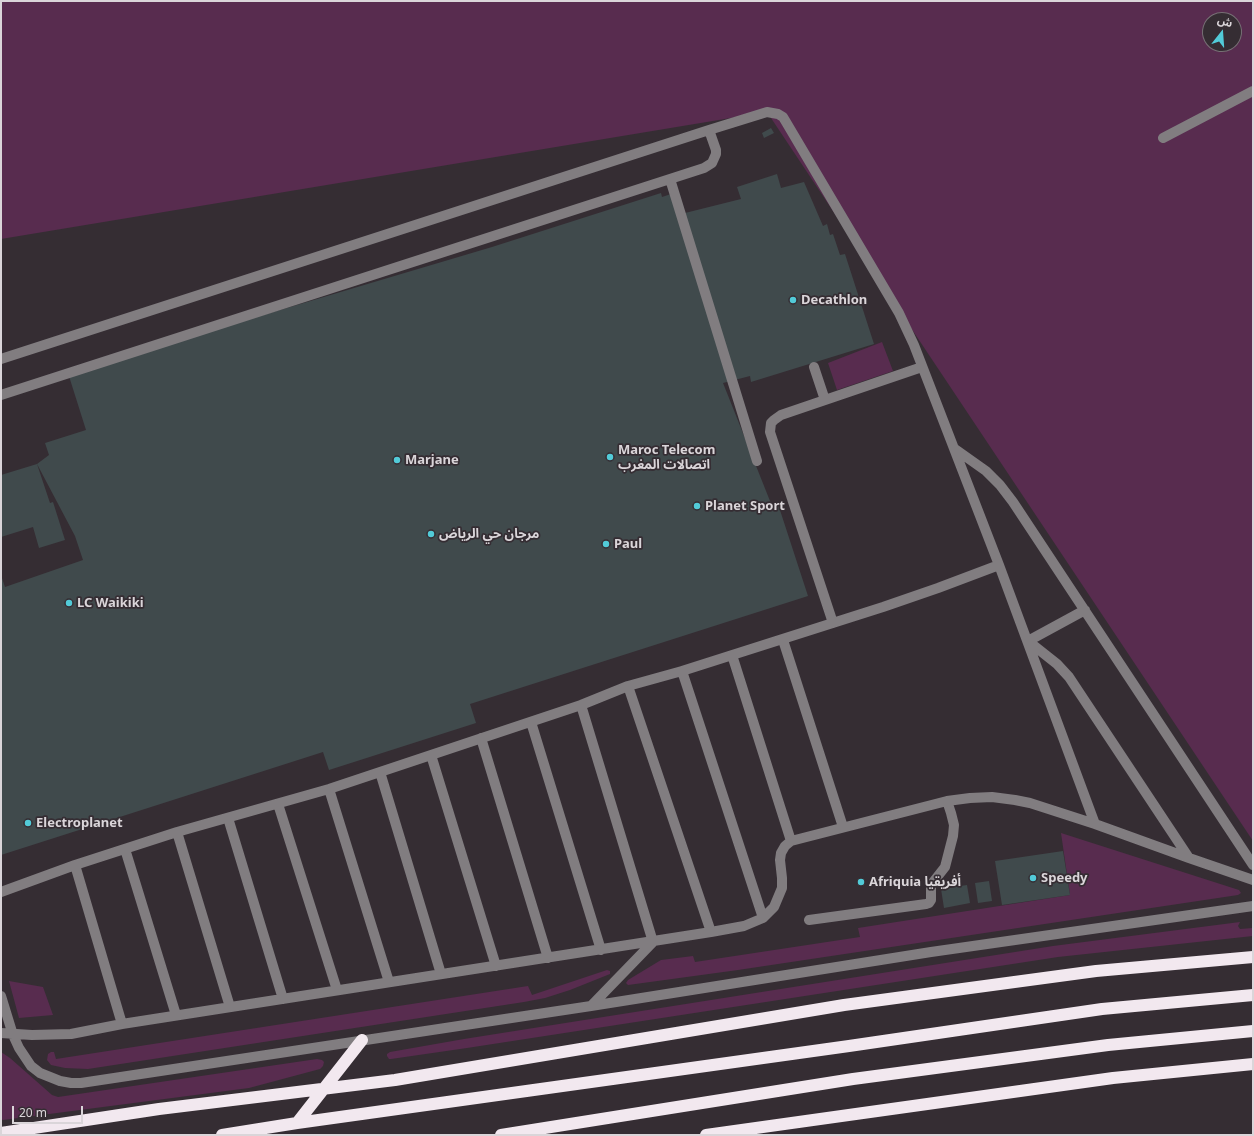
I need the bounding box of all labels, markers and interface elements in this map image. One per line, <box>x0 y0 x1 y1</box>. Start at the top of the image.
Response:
north arrow <box>1202 12 1242 52</box>
text: ش <box>1216 12 1235 30</box>
place label: Decathlon <box>801 292 867 308</box>
marker: Decathlon <box>788 295 798 305</box>
place label: Maroc Telecom اتصالات المغرب <box>618 442 715 473</box>
place label: Marjane <box>405 452 459 468</box>
marker: Maroc Telecom اتصالات المغرب <box>605 452 615 462</box>
marker: Marjane <box>392 455 402 465</box>
place label: Planet Sport <box>705 498 785 514</box>
marker: Planet Sport <box>692 501 702 511</box>
place label: مرجان حي الرياض <box>439 526 539 542</box>
marker: مرجان حي الرياض <box>426 529 436 539</box>
place label: Paul <box>614 536 642 552</box>
marker: Paul <box>601 539 611 549</box>
place label: LC Waikiki <box>77 595 144 611</box>
marker: LC Waikiki <box>64 598 74 608</box>
place label: Electroplanet <box>36 815 123 831</box>
marker: Electroplanet <box>23 818 33 828</box>
place label: Speedy <box>1041 870 1088 886</box>
marker: Speedy <box>1028 873 1038 883</box>
place label: Afriquia أفريقيا <box>869 874 961 890</box>
marker: Afriquia أفريقيا <box>856 877 866 887</box>
scale bar <box>14 1098 85 1124</box>
text: 20 m <box>19 1104 47 1121</box>

